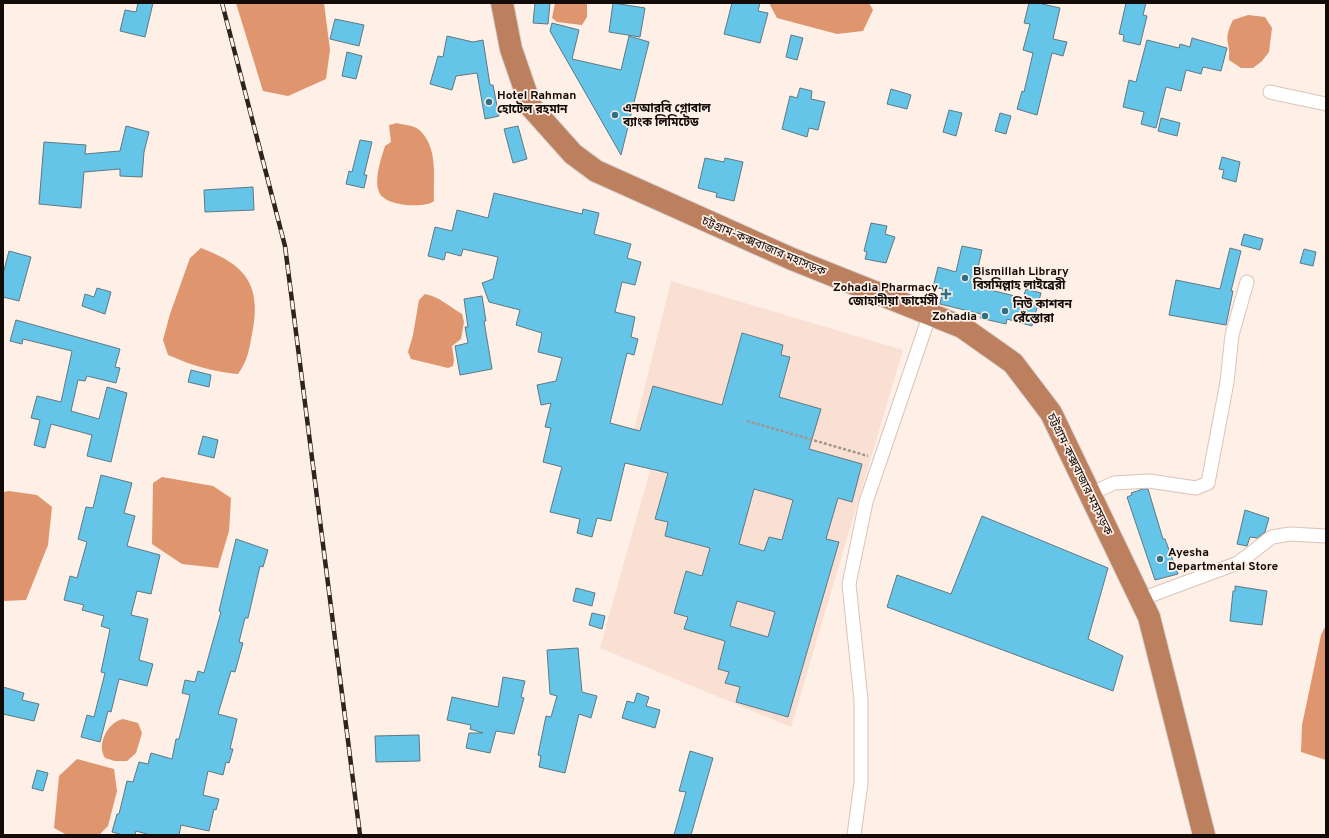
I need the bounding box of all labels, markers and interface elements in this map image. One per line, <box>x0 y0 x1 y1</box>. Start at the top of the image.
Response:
place label: Hotel Rahman হোটেল রহমান <box>497 88 576 118</box>
marker: Hotel Rahman হোটেল রহমান <box>484 97 494 107</box>
place label: এনআরবি গ্লোবাল ব্যাংক লিমিটেড <box>622 100 711 131</box>
marker: এনআরবি গ্লোবাল ব্যাংক লিমিটেড <box>610 110 620 120</box>
street label: চট্টগ্রাম-কক্সবাজার মহাসড়ক <box>698 212 829 281</box>
place label: Bismillah Library বিসমিল্লাহ লাইব্রেরী <box>972 264 1069 294</box>
marker: Bismillah Library বিসমিল্লাহ লাইব্রেরী <box>960 273 970 283</box>
place label: Zohadia Pharmacy জোহাদীয়া ফার্মেসী <box>833 280 939 310</box>
marker: Zohadia Pharmacy জোহাদীয়া ফার্মেসী <box>941 289 951 299</box>
place label: নিউ কাশবন রেঁস্তোরা <box>1012 296 1072 327</box>
marker: নিউ কাশবন রেঁস্তোরা <box>1000 306 1010 316</box>
place label: Zohadia <box>932 309 977 325</box>
marker: Zohadia <box>980 311 990 321</box>
street label: চট্টগ্রাম-কক্সবাজার মহাসড়ক <box>1042 409 1117 538</box>
place label: Ayesha Departmental Store <box>1168 545 1278 575</box>
marker: Ayesha Departmental Store <box>1155 554 1165 564</box>

